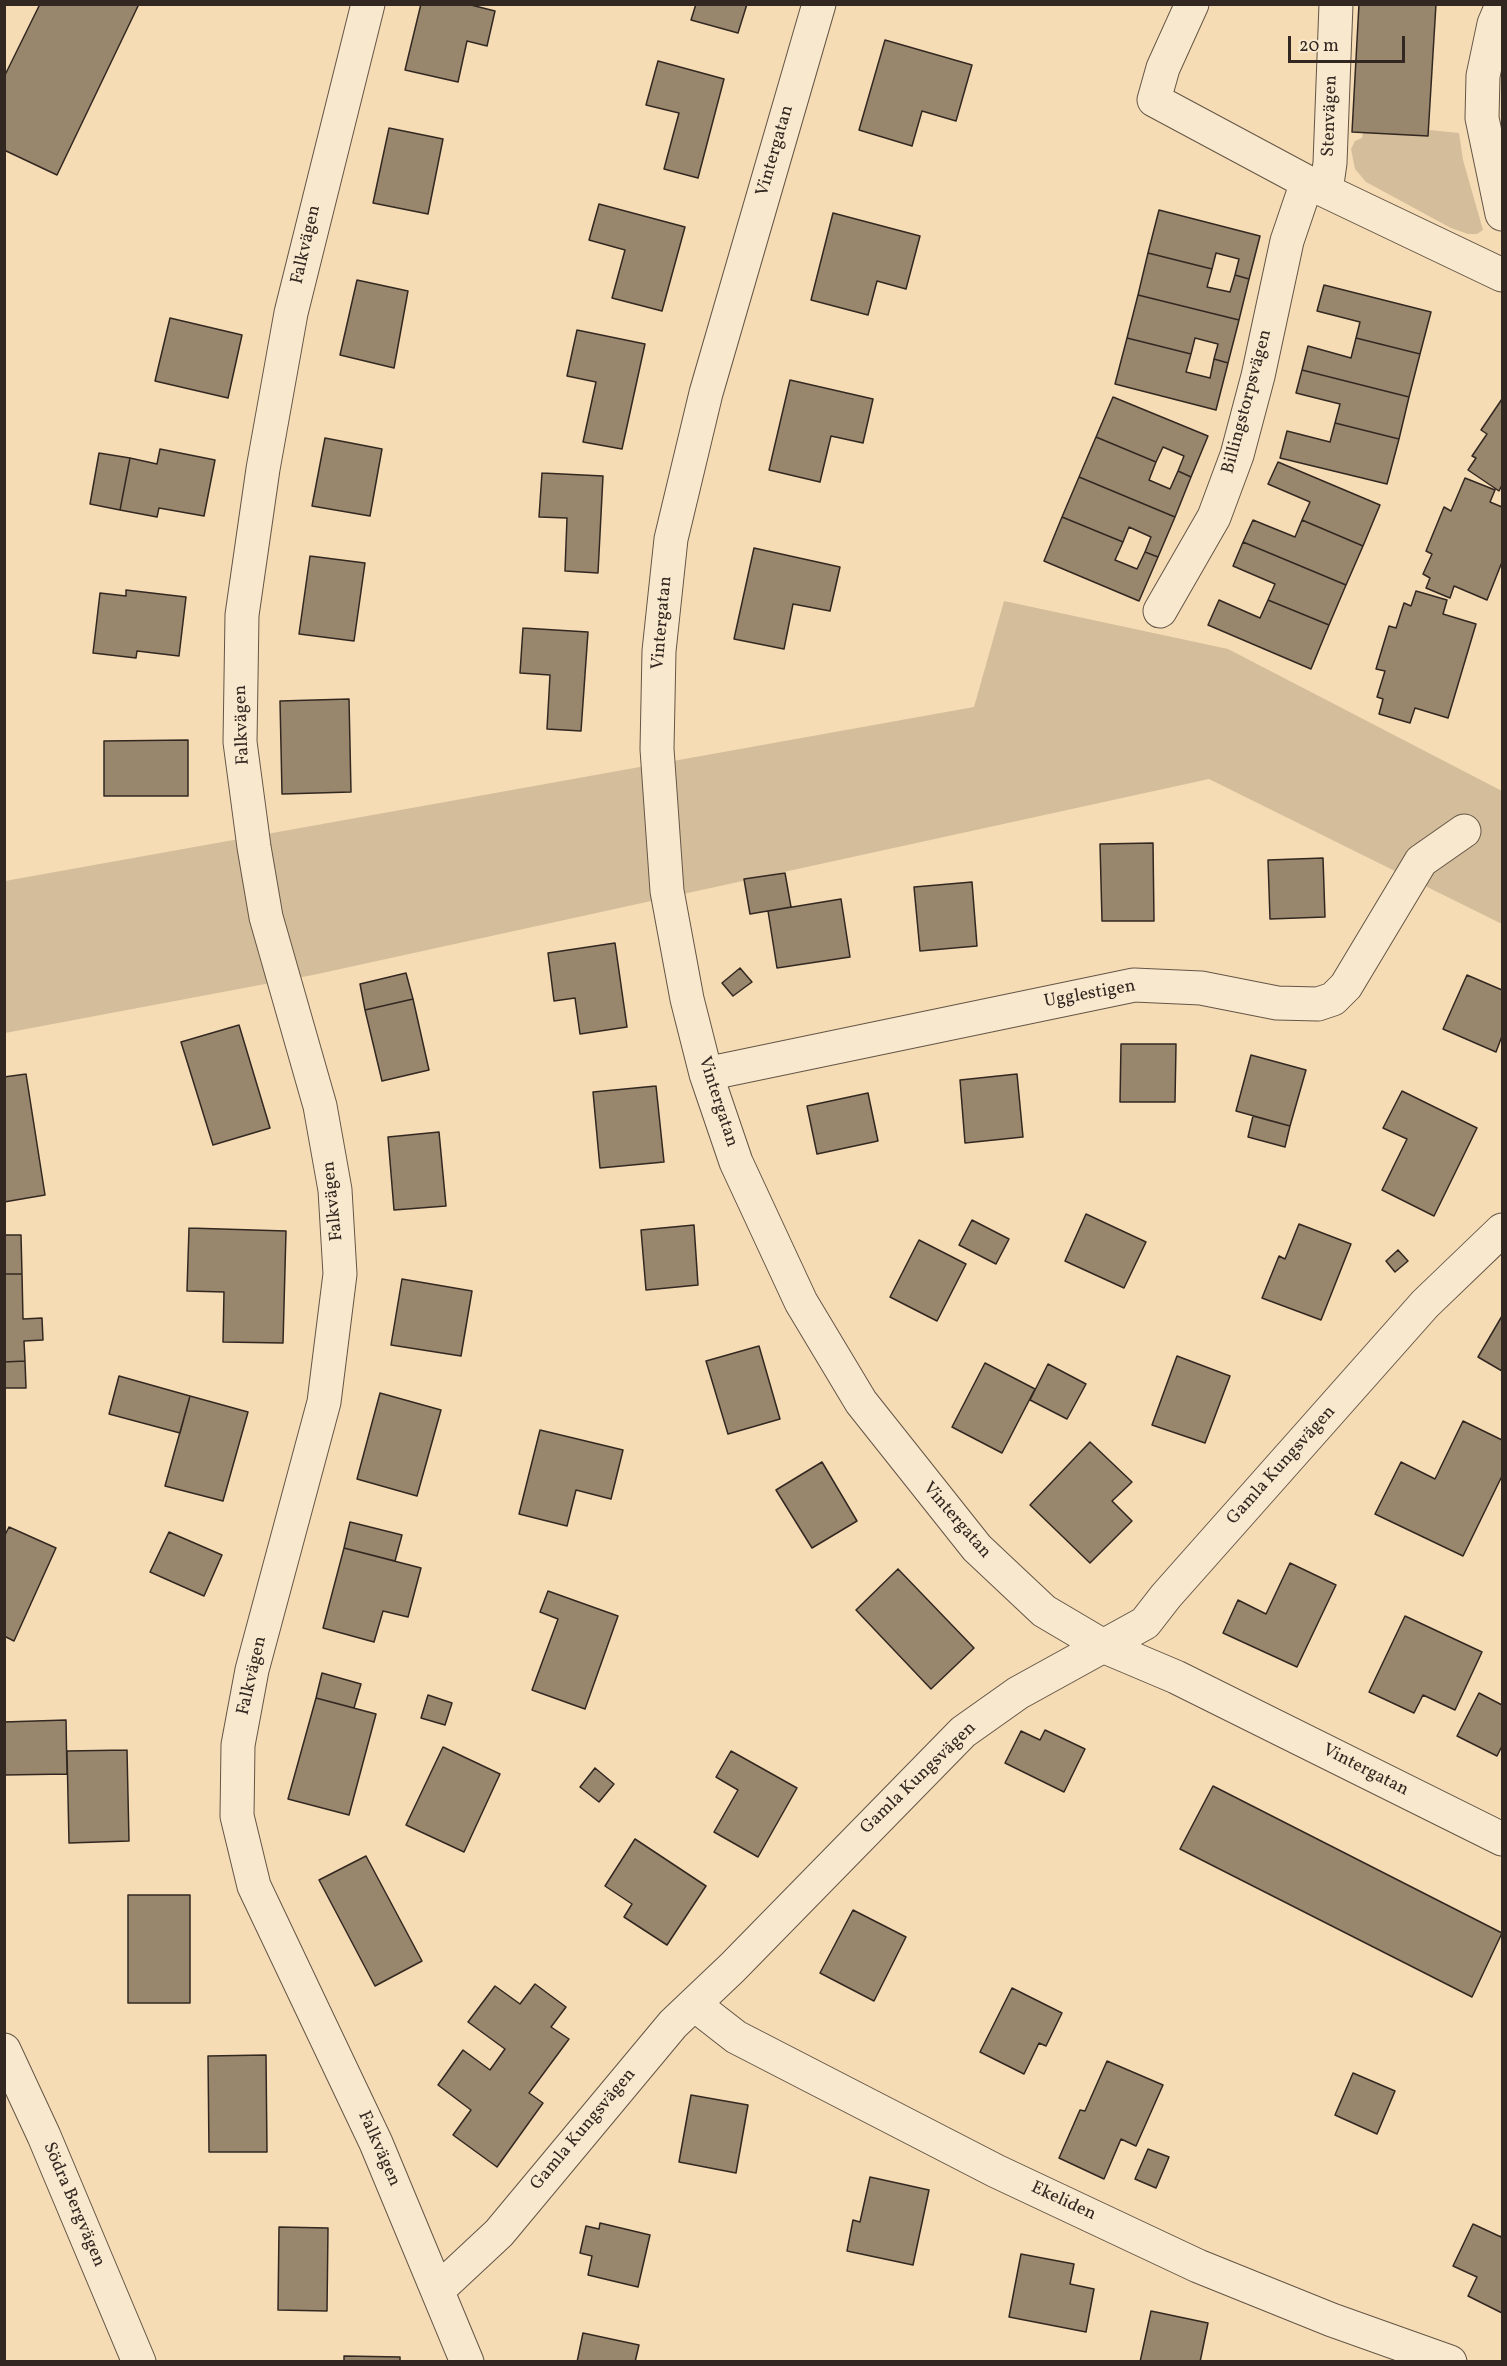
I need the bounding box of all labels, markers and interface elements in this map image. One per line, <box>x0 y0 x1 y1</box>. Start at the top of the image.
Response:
scale bar <box>1291 24 1408 62</box>
text: 20 m <box>1299 34 1339 59</box>
street label: Stenvägen <box>1319 75 1343 157</box>
street label: Vintergatan <box>753 103 799 199</box>
street label: Falkvägen <box>287 203 327 287</box>
street label: Billingstorpsvägen <box>1218 328 1278 476</box>
street label: Vintergatan <box>648 575 678 671</box>
street label: Falkvägen <box>231 684 255 766</box>
street label: Ugglestigen <box>1043 976 1137 1014</box>
street label: Vintergatan <box>692 1054 742 1150</box>
street label: Falkvägen <box>319 1160 349 1242</box>
street label: Gamla Kungsvägen <box>1223 1402 1341 1530</box>
street label: Vintergatan <box>917 1479 995 1563</box>
street label: Falkvägen <box>233 1634 273 1718</box>
street label: Gamla Kungsvägen <box>857 1718 981 1840</box>
street label: Vintergatan <box>1318 1740 1412 1802</box>
street label: Gamla Kungsvägen <box>527 2065 641 2195</box>
street label: Falkvägen <box>352 2108 404 2190</box>
street label: Södra Bergvägen <box>37 2139 109 2271</box>
street label: Ekeliden <box>1027 2178 1099 2226</box>

